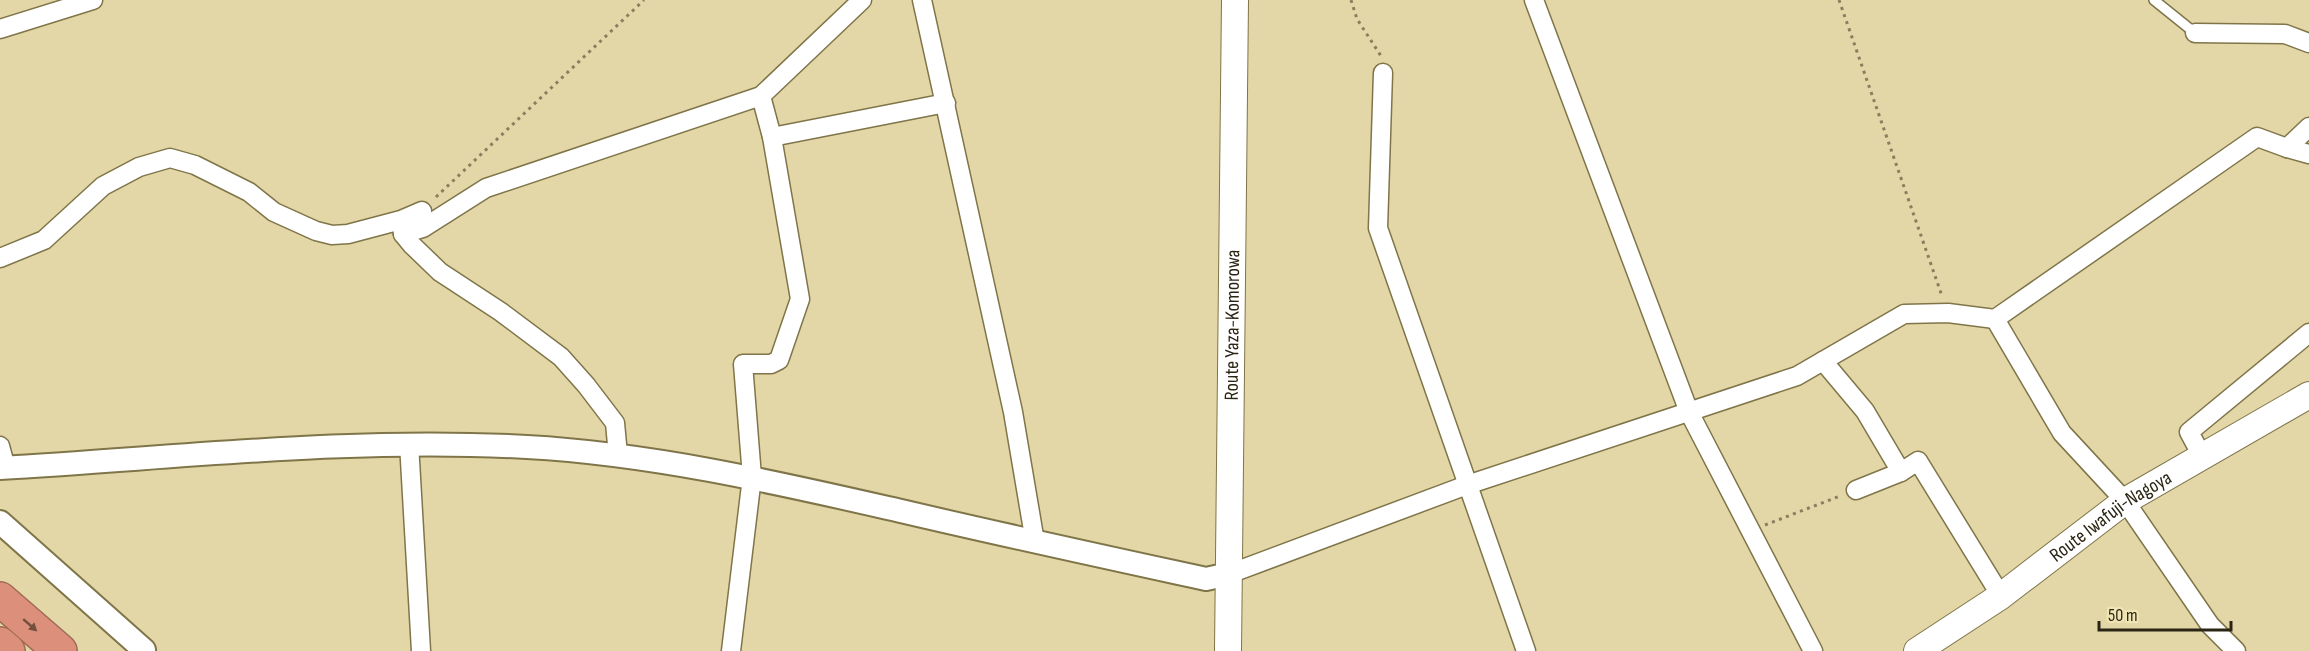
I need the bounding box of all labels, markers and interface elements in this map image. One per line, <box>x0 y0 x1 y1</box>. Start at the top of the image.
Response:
street label: Route Yaza-Komorowa <box>1220 249 1245 401</box>
street label: Route Iwafuji-Nagoya <box>2045 466 2176 568</box>
scale bar <box>2099 594 2231 632</box>
text: 50 m <box>2108 605 2138 626</box>
one-way arrow <box>22 618 37 631</box>

